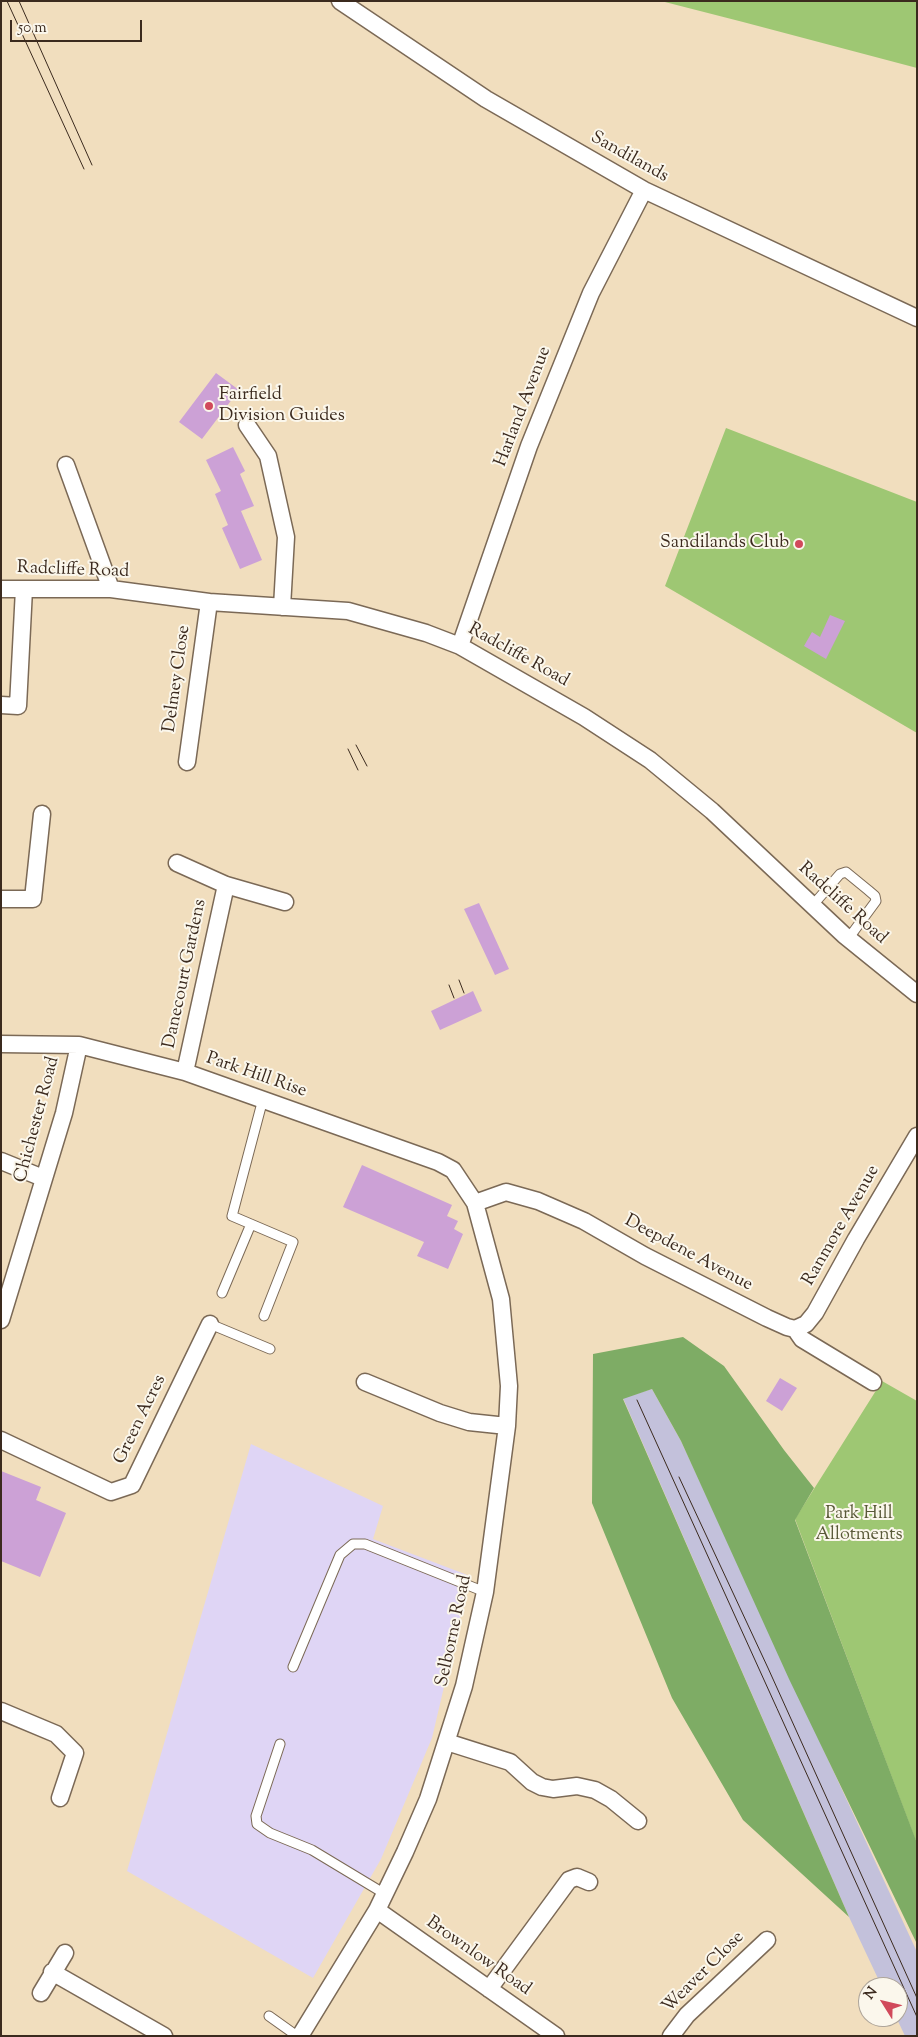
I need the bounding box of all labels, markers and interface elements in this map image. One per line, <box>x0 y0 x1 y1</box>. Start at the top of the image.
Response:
scale bar <box>12 10 145 42</box>
text: 50 m <box>18 18 47 39</box>
street label: Sandilands <box>586 128 672 188</box>
street label: Harland Avenue <box>491 344 557 470</box>
place label: Fairfield Division Guides <box>219 385 345 428</box>
marker: Fairfield Division Guides <box>203 400 215 412</box>
place label: Sandilands Club <box>660 533 789 555</box>
marker: Sandilands Club <box>793 538 805 550</box>
street label: Radcliffe Road <box>16 558 130 584</box>
street label: Radcliffe Road <box>464 619 572 693</box>
street label: Delmey Close <box>160 624 196 734</box>
street label: Radcliffe Road <box>793 858 891 950</box>
street label: Danecourt Gardens <box>160 897 212 1051</box>
street label: Park Hill Rise <box>203 1049 309 1103</box>
street label: Chichester Road <box>11 1055 65 1185</box>
street label: Ranmore Avenue <box>799 1162 885 1290</box>
street label: Deepdene Avenue <box>620 1211 756 1297</box>
street label: Green Acres <box>110 1372 172 1468</box>
park label: Park Hill Allotments <box>815 1504 903 1546</box>
street label: Selborne Road <box>433 1573 477 1689</box>
street label: Brownlow Road <box>421 1913 535 2001</box>
street label: Weaver Close <box>658 1927 750 2019</box>
north arrow <box>858 1977 908 2027</box>
text: N <box>860 1983 883 2004</box>

